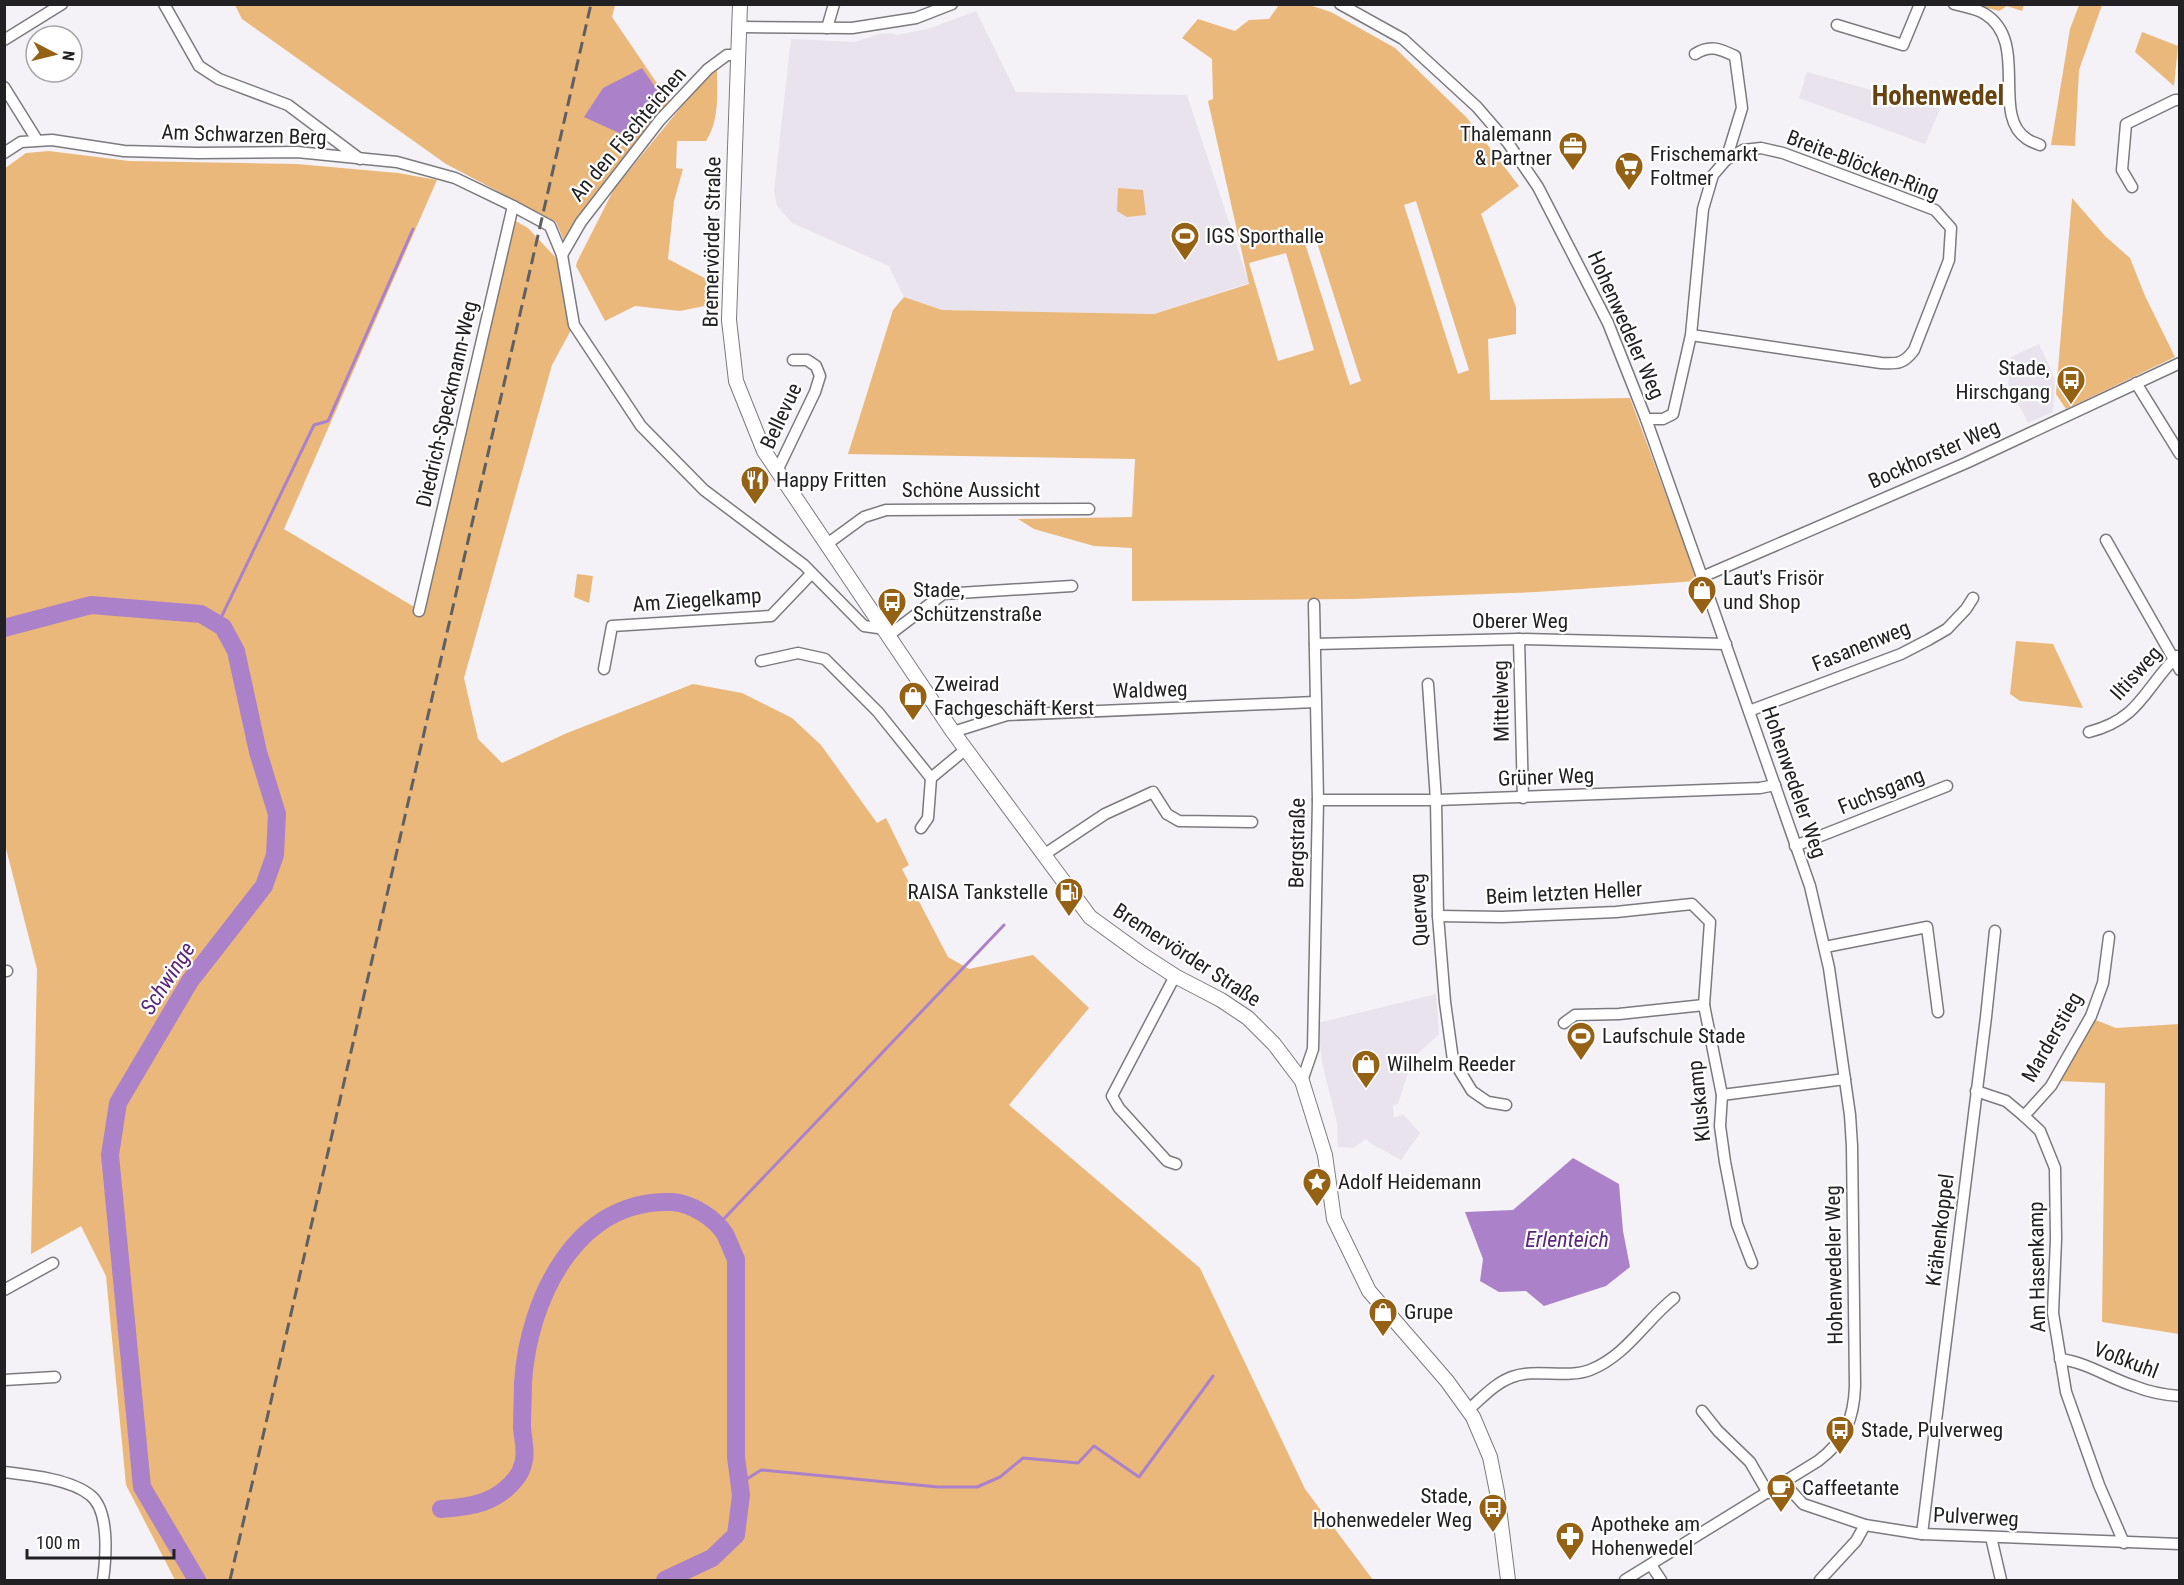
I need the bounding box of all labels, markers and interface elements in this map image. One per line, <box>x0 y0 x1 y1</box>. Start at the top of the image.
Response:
north arrow <box>24 24 84 84</box>
text: N <box>58 50 78 62</box>
street label: An den Fischteichen <box>565 62 691 206</box>
district label: Hohenwedel <box>1872 80 2004 112</box>
street label: Am Schwarzen Berg <box>161 120 327 150</box>
place label: Thalemann & Partner <box>1460 122 1552 170</box>
street label: Breite-Blöcken-Ring <box>1783 125 1943 205</box>
office icon: Thalemann & Partner <box>1557 130 1589 172</box>
place label: Frischemarkt Foltmer <box>1650 142 1758 190</box>
supermarket icon: Frischemarkt Foltmer <box>1613 150 1645 192</box>
street label: Bremervörder Straße <box>699 156 725 328</box>
sports icon: IGS Sporthalle <box>1169 220 1201 262</box>
place label: IGS Sporthalle <box>1206 224 1324 248</box>
street label: Hohenwedeler Weg <box>1583 247 1669 403</box>
street label: Diedrich-Speckmann-Weg <box>412 299 482 509</box>
place label: Stade, Hirschgang <box>1955 356 2050 404</box>
bus stop icon: Stade, Hirschgang <box>2055 364 2087 406</box>
street label: Bellevue <box>755 379 807 453</box>
street label: Bockhorster Weg <box>1865 414 2003 494</box>
restaurant icon: Happy Fritten <box>739 464 771 506</box>
place label: Happy Fritten <box>776 468 887 492</box>
street label: Schöne Aussicht <box>902 478 1040 502</box>
place label: Laut's Frisör und Shop <box>1723 566 1824 614</box>
shop icon: Laut's Frisör und Shop <box>1686 574 1718 616</box>
place label: Stade, Schützenstraße <box>913 578 1042 626</box>
street label: Am Ziegelkamp <box>632 584 762 616</box>
bus stop icon: Stade, Schützenstraße <box>876 586 908 628</box>
street label: Oberer Weg <box>1472 609 1568 633</box>
street label: Fasanenweg <box>1809 615 1913 677</box>
street label: Iltisweg <box>2105 641 2167 705</box>
street label: Mittelweg <box>1488 660 1514 742</box>
place label: Zweirad Fachgeschäft Kerst <box>934 672 1094 720</box>
street label: Waldweg <box>1112 677 1188 703</box>
shop icon: Zweirad Fachgeschäft Kerst <box>897 680 929 722</box>
street label: Hohenwedeler Weg <box>1757 703 1831 861</box>
street label: Grüner Weg <box>1498 763 1594 791</box>
street label: Fuchsgang <box>1835 763 1927 819</box>
street label: Bergstraße <box>1284 797 1310 888</box>
street label: Querweg <box>1405 873 1433 947</box>
fuel station icon: RAISA Tankstelle <box>1053 876 1085 918</box>
street label: Beim letzten Heller <box>1485 877 1643 909</box>
place label: RAISA Tankstelle <box>908 880 1048 904</box>
street label: Bremervörder Straße <box>1109 898 1265 1012</box>
water label: Schwinge <box>135 938 200 1019</box>
street label: Marderstieg <box>2017 988 2087 1086</box>
sports icon: Laufschule Stade <box>1565 1020 1597 1062</box>
place label: Laufschule Stade <box>1602 1024 1745 1048</box>
shop icon: Wilhelm Reeder <box>1350 1048 1382 1090</box>
place label: Wilhelm Reeder <box>1387 1052 1516 1076</box>
street label: Kluskamp <box>1683 1059 1715 1143</box>
place icon: Adolf Heidemann <box>1301 1166 1333 1208</box>
place label: Adolf Heidemann <box>1338 1170 1482 1194</box>
street label: Krähenkoppel <box>1921 1172 1959 1288</box>
street label: Hohenwedeler Weg <box>1821 1185 1847 1345</box>
street label: Am Hasenkamp <box>2024 1201 2050 1333</box>
water label: Erlenteich <box>1525 1227 1609 1252</box>
shop icon: Grupe <box>1367 1296 1399 1338</box>
place label: Grupe <box>1404 1300 1453 1324</box>
street label: Voßkuhl <box>2090 1337 2162 1383</box>
bus stop icon: Stade, Pulverweg <box>1824 1414 1856 1456</box>
place label: Stade, Pulverweg <box>1861 1418 2003 1442</box>
cafe icon: Caffeetante <box>1765 1472 1797 1514</box>
place label: Caffeetante <box>1802 1476 1899 1500</box>
place label: Stade, Hohenwedeler Weg <box>1313 1484 1472 1532</box>
bus stop icon: Stade, Hohenwedeler Weg <box>1477 1492 1509 1534</box>
street label: Pulverweg <box>1933 1503 2019 1531</box>
place label: Apotheke am Hohenwedel <box>1591 1512 1700 1560</box>
pharmacy icon: Apotheke am Hohenwedel <box>1554 1520 1586 1562</box>
scale bar <box>27 1522 174 1560</box>
text: 100 m <box>36 1532 80 1553</box>

